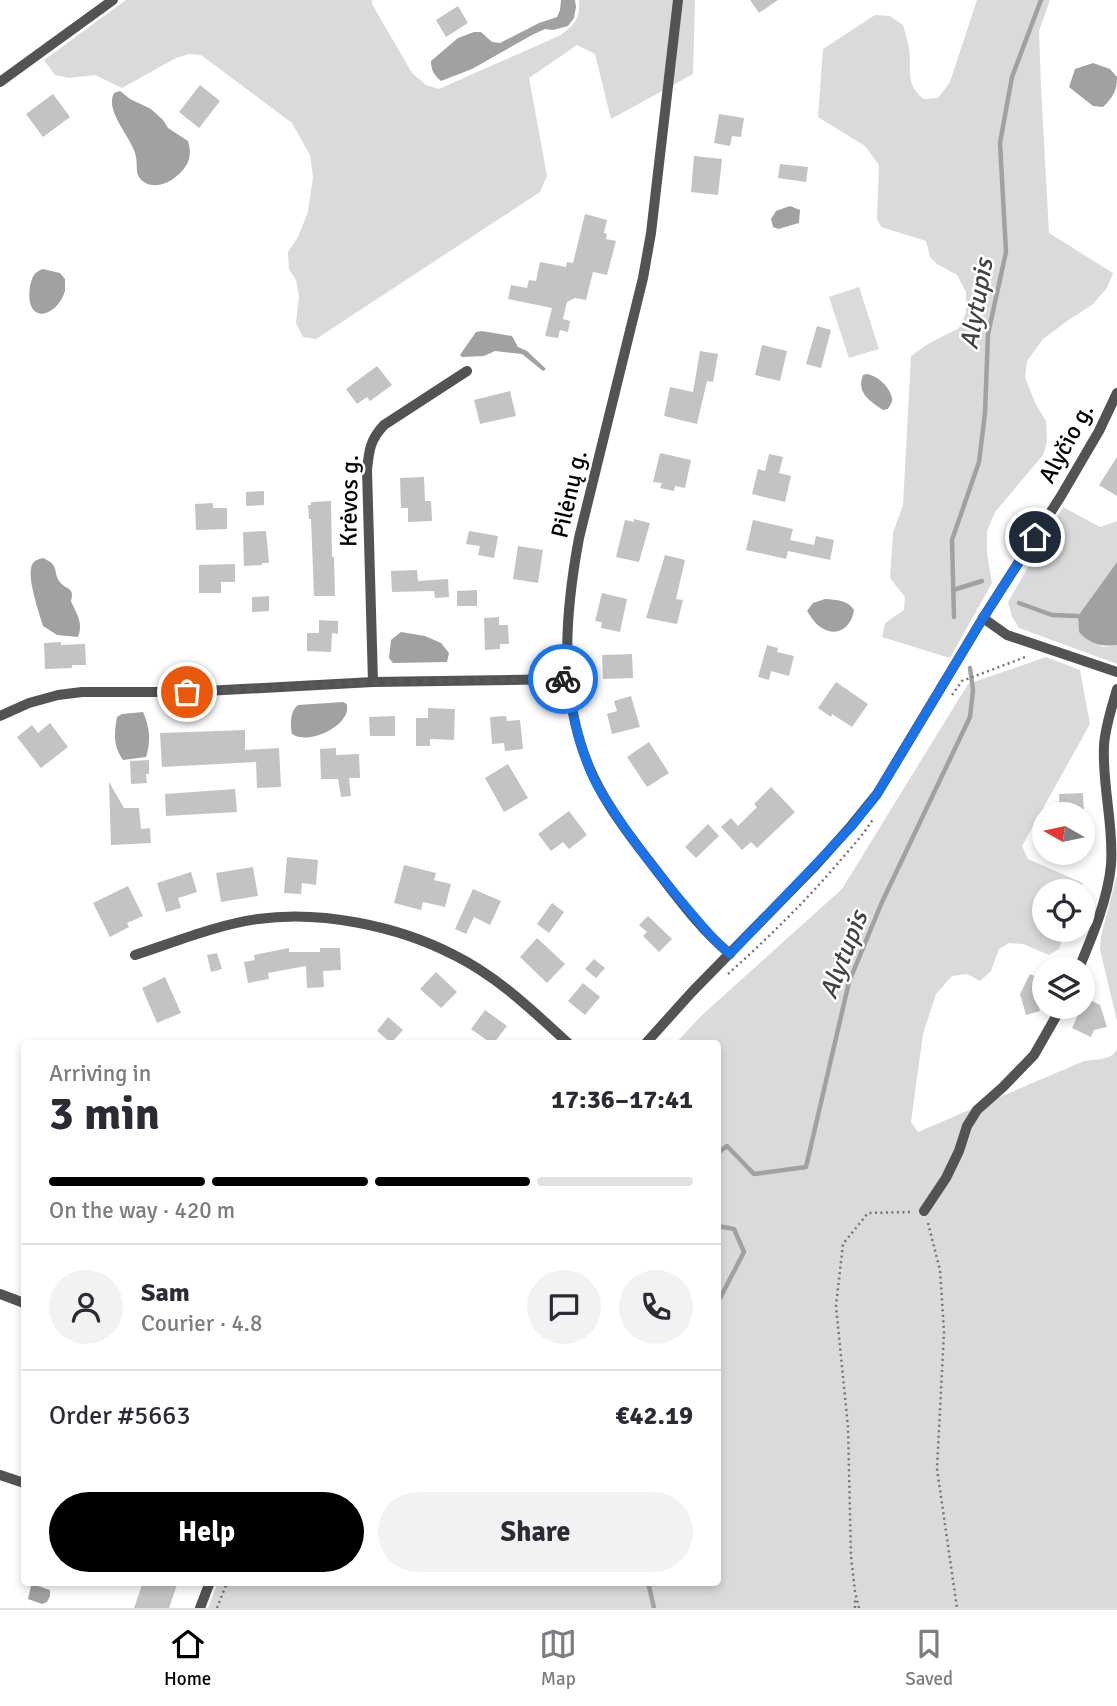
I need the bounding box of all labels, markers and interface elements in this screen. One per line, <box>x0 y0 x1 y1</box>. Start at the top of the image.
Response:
water label: Alytupis <box>953 254 1001 352</box>
street label: Alyčio g. <box>1032 398 1100 488</box>
street label: Pilėnų g. <box>544 447 594 541</box>
street label: Krėvos g. <box>333 455 365 547</box>
pin <box>1005 507 1065 567</box>
icon: home <box>1016 518 1054 556</box>
courier <box>528 644 598 714</box>
icon: bike <box>544 660 582 698</box>
pin <box>157 662 217 722</box>
icon: bag <box>168 673 206 711</box>
north arrow <box>1032 802 1096 864</box>
map controls <box>1032 802 1095 1019</box>
button: locate <box>1032 879 1095 942</box>
water label: Alytupis <box>813 904 876 1003</box>
button: layers <box>1032 956 1095 1019</box>
text: Arriving in <box>49 1059 151 1088</box>
text: 17:36–17:41 <box>551 1084 693 1116</box>
text: 3 min <box>49 1086 160 1142</box>
text: On the way · 420 m <box>49 1196 235 1225</box>
button: person <box>49 1270 123 1344</box>
button: chat <box>527 1270 601 1344</box>
button: phone <box>619 1270 693 1344</box>
text: Sam <box>141 1277 190 1309</box>
text: Courier · 4.8 <box>141 1309 262 1338</box>
text: Order #5663 <box>49 1400 190 1432</box>
text: €42.19 <box>615 1400 693 1432</box>
button: Help <box>49 1492 364 1572</box>
button: Share <box>378 1492 693 1572</box>
tab: Home <box>164 1625 211 1691</box>
tab: Map <box>539 1625 577 1691</box>
tab: Saved <box>905 1625 953 1691</box>

